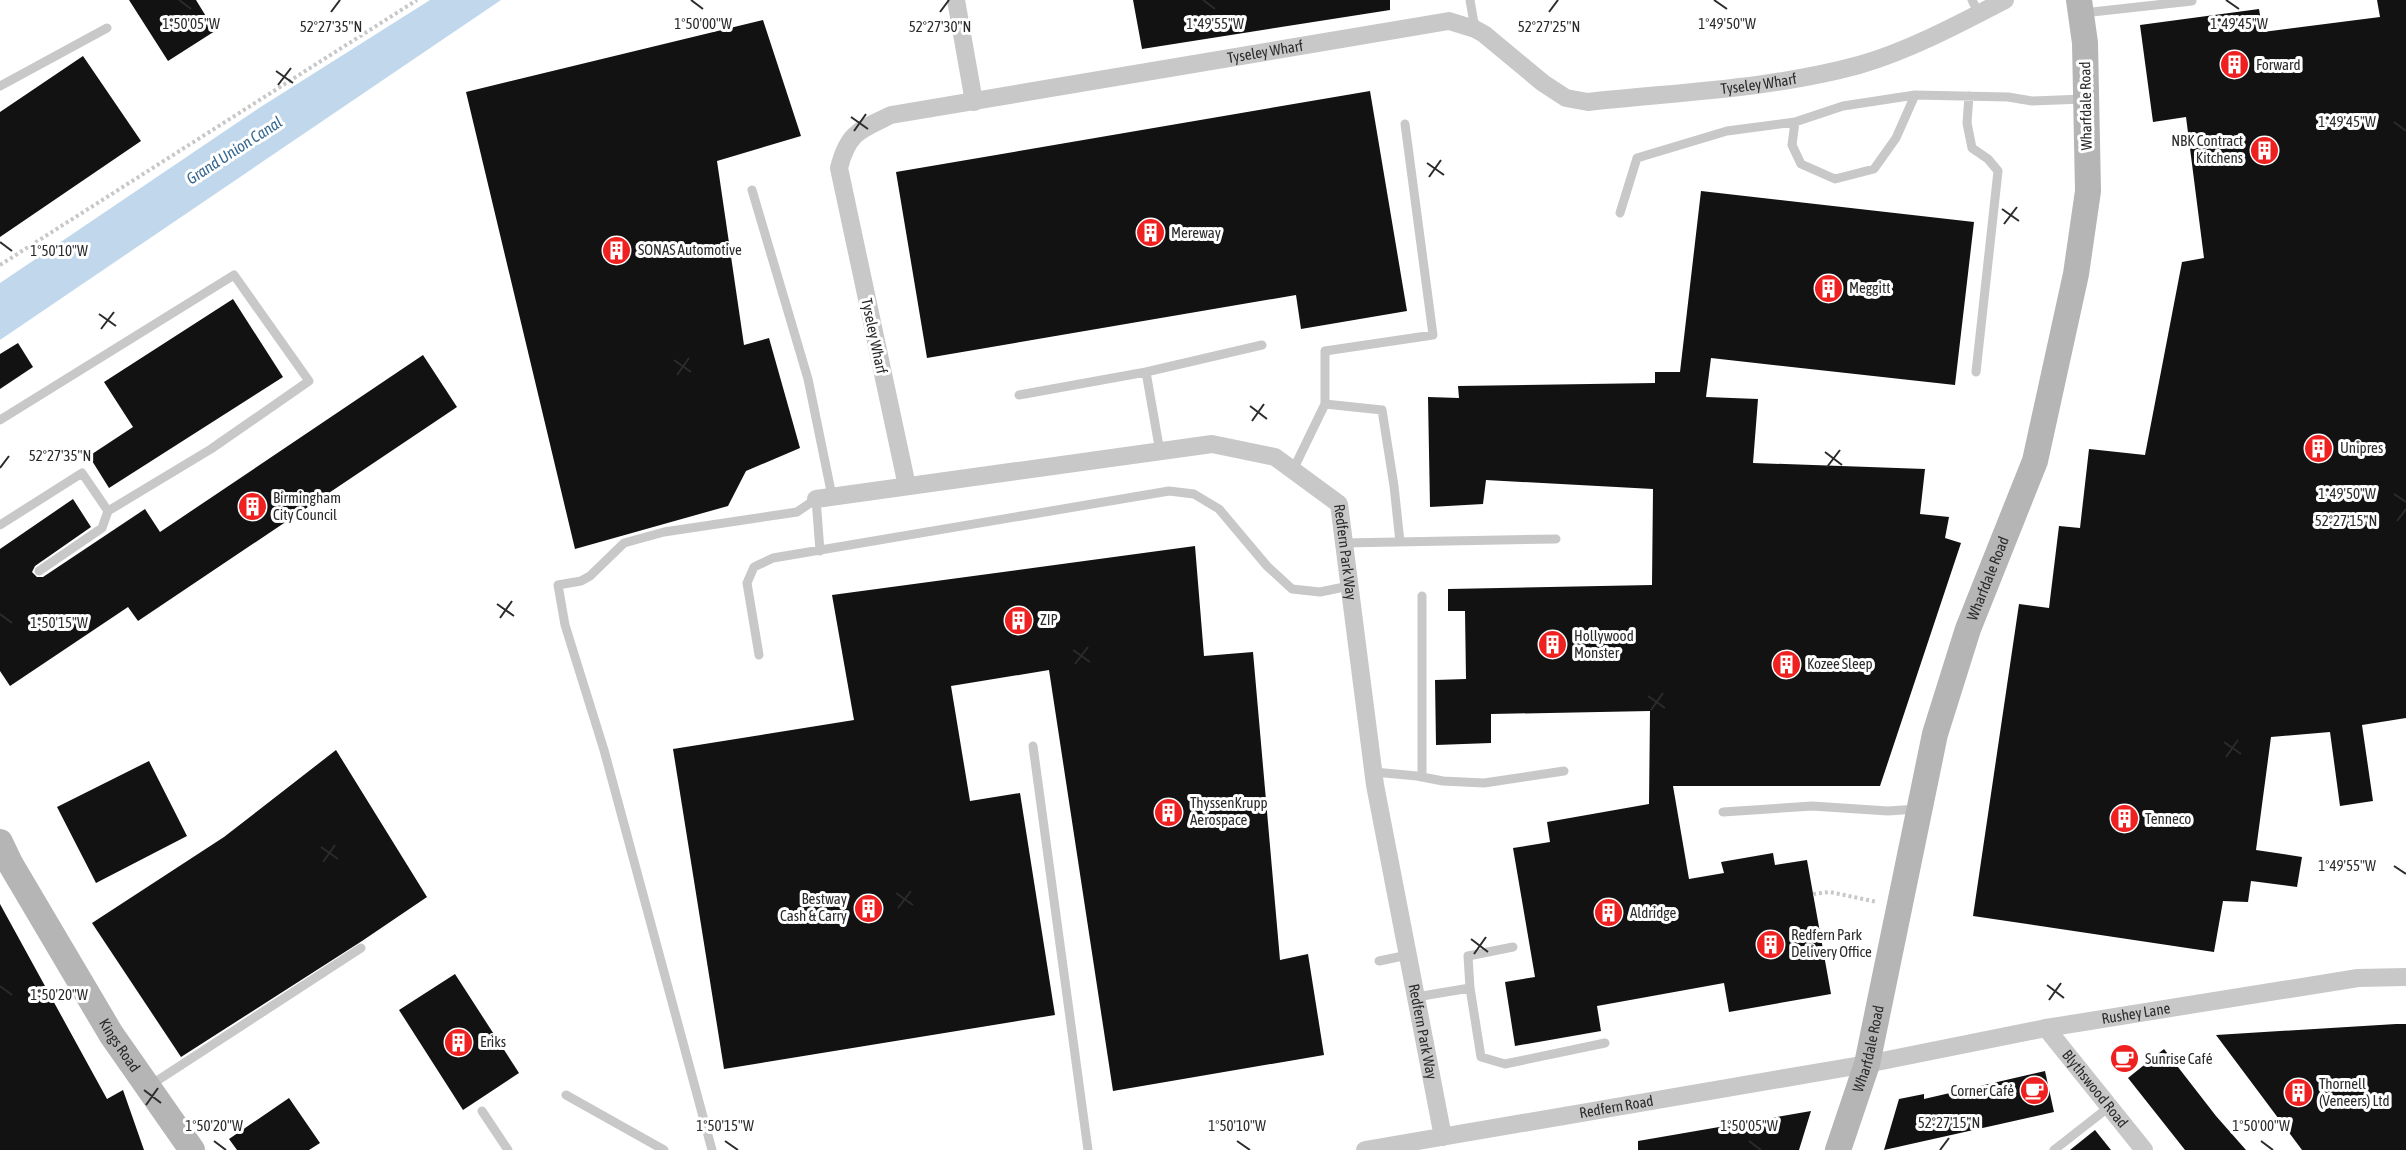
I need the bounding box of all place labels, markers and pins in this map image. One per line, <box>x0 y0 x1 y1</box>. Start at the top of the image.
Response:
building icon: Forward <box>2219 49 2251 81</box>
place label: Forward <box>2256 56 2301 73</box>
place label: NBK Contract Kitchens <box>2171 132 2243 166</box>
building icon: NBK Contract Kitchens <box>2248 134 2280 166</box>
building icon: Mereway <box>1134 217 1166 249</box>
place label: Mereway <box>1171 224 1221 241</box>
building icon: SONAS Automotive <box>601 234 633 266</box>
place label: SONAS Automotive <box>638 241 742 258</box>
building icon: Meggitt <box>1812 272 1844 304</box>
place label: Meggitt <box>1849 279 1891 296</box>
building icon: Unipres <box>2303 432 2335 464</box>
place label: Unipres <box>2340 439 2383 456</box>
place label: Birmingham City Council <box>273 489 341 523</box>
building icon: Birmingham City Council <box>236 491 268 523</box>
building icon: ZIP <box>1003 604 1035 636</box>
place label: ZIP <box>1040 611 1058 628</box>
place label: Hollywood Monster <box>1574 627 1634 661</box>
building icon: Hollywood Monster <box>1537 629 1569 661</box>
building icon: Kozee Sleep <box>1770 648 1802 680</box>
place label: Kozee Sleep <box>1807 655 1873 672</box>
place label: ThyssenKrupp Aerospace <box>1190 794 1268 828</box>
building icon: ThyssenKrupp Aerospace <box>1153 796 1185 828</box>
building icon: Tenneco <box>2108 803 2140 835</box>
place label: Tenneco <box>2145 810 2191 827</box>
place label: Bestway Cash & Carry <box>780 890 847 924</box>
building icon: Bestway Cash & Carry <box>852 892 884 924</box>
building icon: Aldridge <box>1593 897 1625 929</box>
place label: Aldridge <box>1630 904 1676 921</box>
place label: Redfern Park Delivery Office <box>1791 926 1872 960</box>
building icon: Redfern Park Delivery Office <box>1754 928 1786 960</box>
building icon: Eriks <box>443 1026 475 1058</box>
place label: Eriks <box>480 1033 506 1050</box>
cafe icon: Sunrise Café <box>2108 1043 2140 1075</box>
place label: Sunrise Café <box>2145 1050 2213 1067</box>
cafe icon: Corner Café <box>2019 1075 2051 1107</box>
place label: Thornell (Veneers) Ltd <box>2319 1075 2390 1109</box>
building icon: Thornell (Veneers) Ltd <box>2282 1077 2314 1109</box>
place label: Corner Café <box>1951 1082 2014 1099</box>

